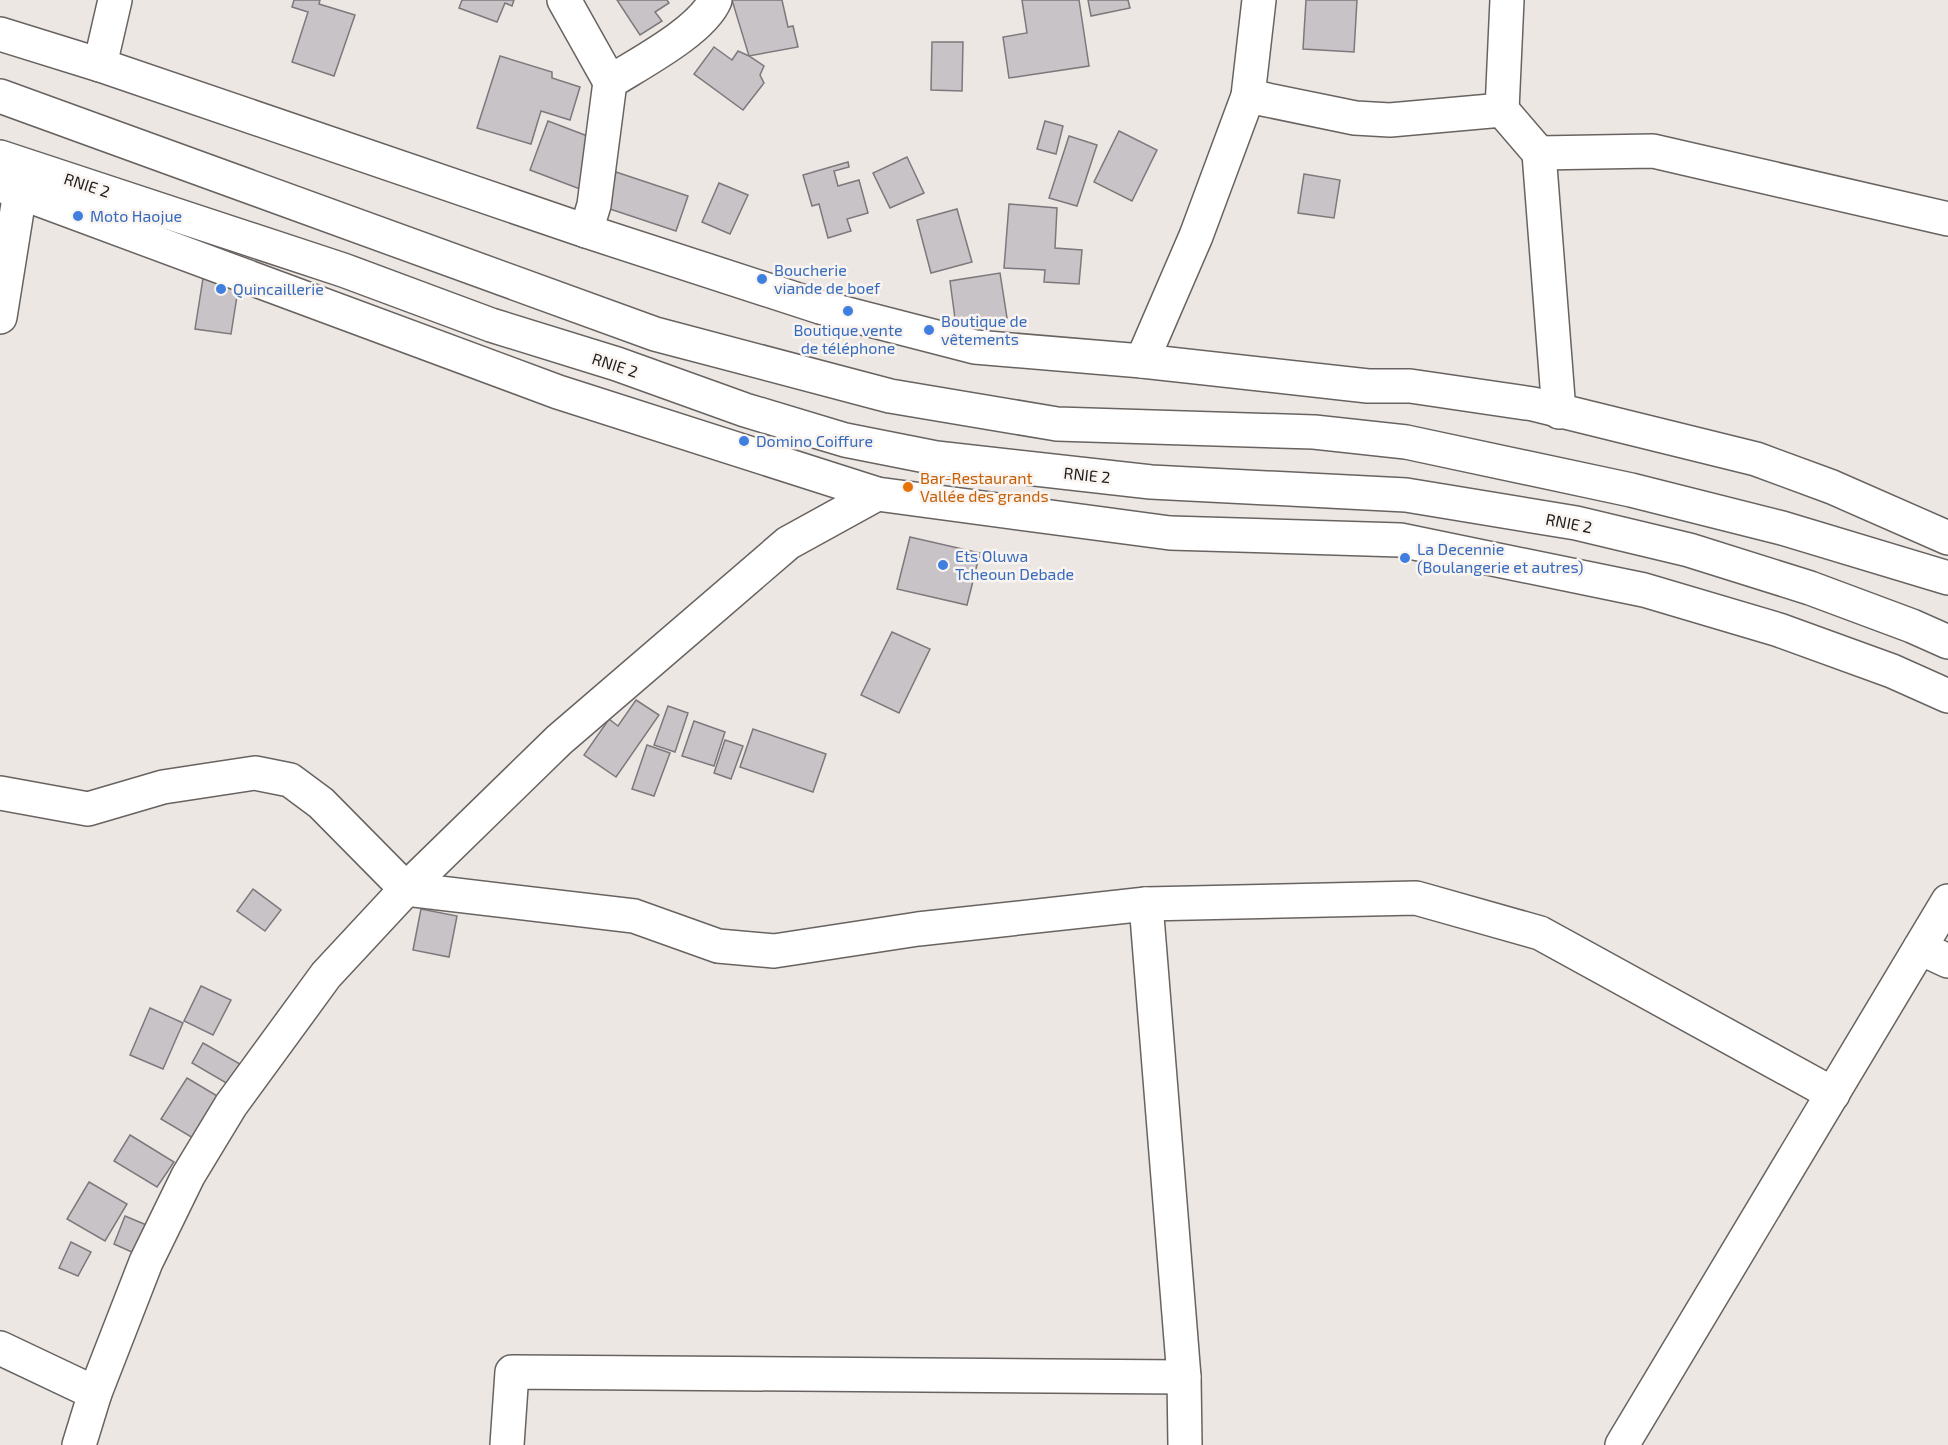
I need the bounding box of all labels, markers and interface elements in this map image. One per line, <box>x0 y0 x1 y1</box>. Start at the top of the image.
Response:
street label: RNIE 2 <box>62 168 112 201</box>
place label: Moto Haojue <box>90 206 182 226</box>
marker: Moto Haojue <box>71 209 85 223</box>
place label: Boucherie viande de boef <box>774 260 881 297</box>
marker: Boucherie viande de boef <box>755 272 769 286</box>
place label: Quincaillerie <box>233 279 324 299</box>
marker: Quincaillerie <box>214 282 228 296</box>
marker: Boutique vente de téléphone <box>841 304 855 318</box>
place label: Boutique de vêtements <box>941 311 1027 348</box>
place label: Boutique vente de téléphone <box>793 320 903 357</box>
marker: Boutique de vêtements <box>922 323 936 337</box>
street label: RNIE 2 <box>590 348 640 381</box>
place label: Domino Coiffure <box>756 431 873 450</box>
marker: Domino Coiffure <box>737 434 751 448</box>
street label: RNIE 2 <box>1063 463 1111 486</box>
place label: Bar-Restaurant Vallée des grands <box>920 468 1049 505</box>
marker: Bar-Restaurant Vallée des grands <box>901 480 915 494</box>
street label: RNIE 2 <box>1544 509 1594 536</box>
place label: La Decennie (Boulangerie et autres) <box>1417 539 1584 576</box>
place label: Ets Oluwa Tcheoun Debade <box>955 546 1074 583</box>
marker: La Decennie (Boulangerie et autres) <box>1398 551 1412 565</box>
marker: Ets Oluwa Tcheoun Debade <box>936 558 950 572</box>

